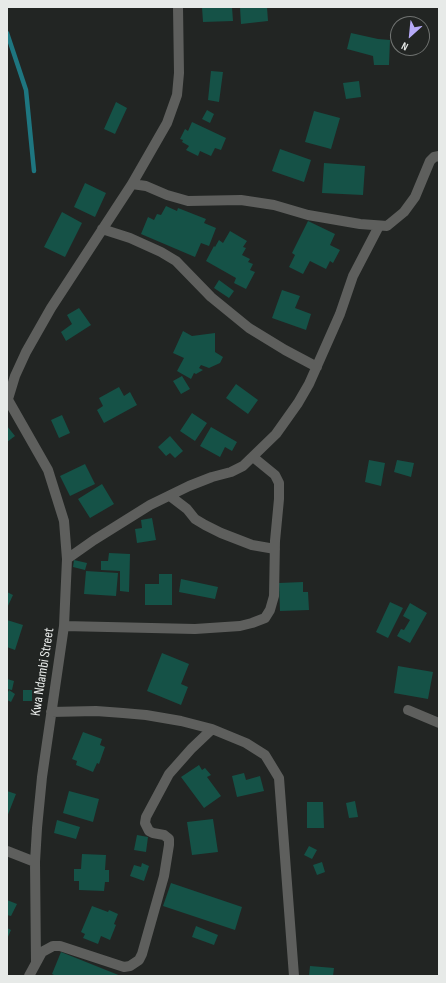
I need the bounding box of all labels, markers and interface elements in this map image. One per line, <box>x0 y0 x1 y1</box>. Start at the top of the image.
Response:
north arrow <box>390 16 430 56</box>
text: N <box>399 39 410 53</box>
street label: Kwa Ndambi Street <box>28 627 58 717</box>

